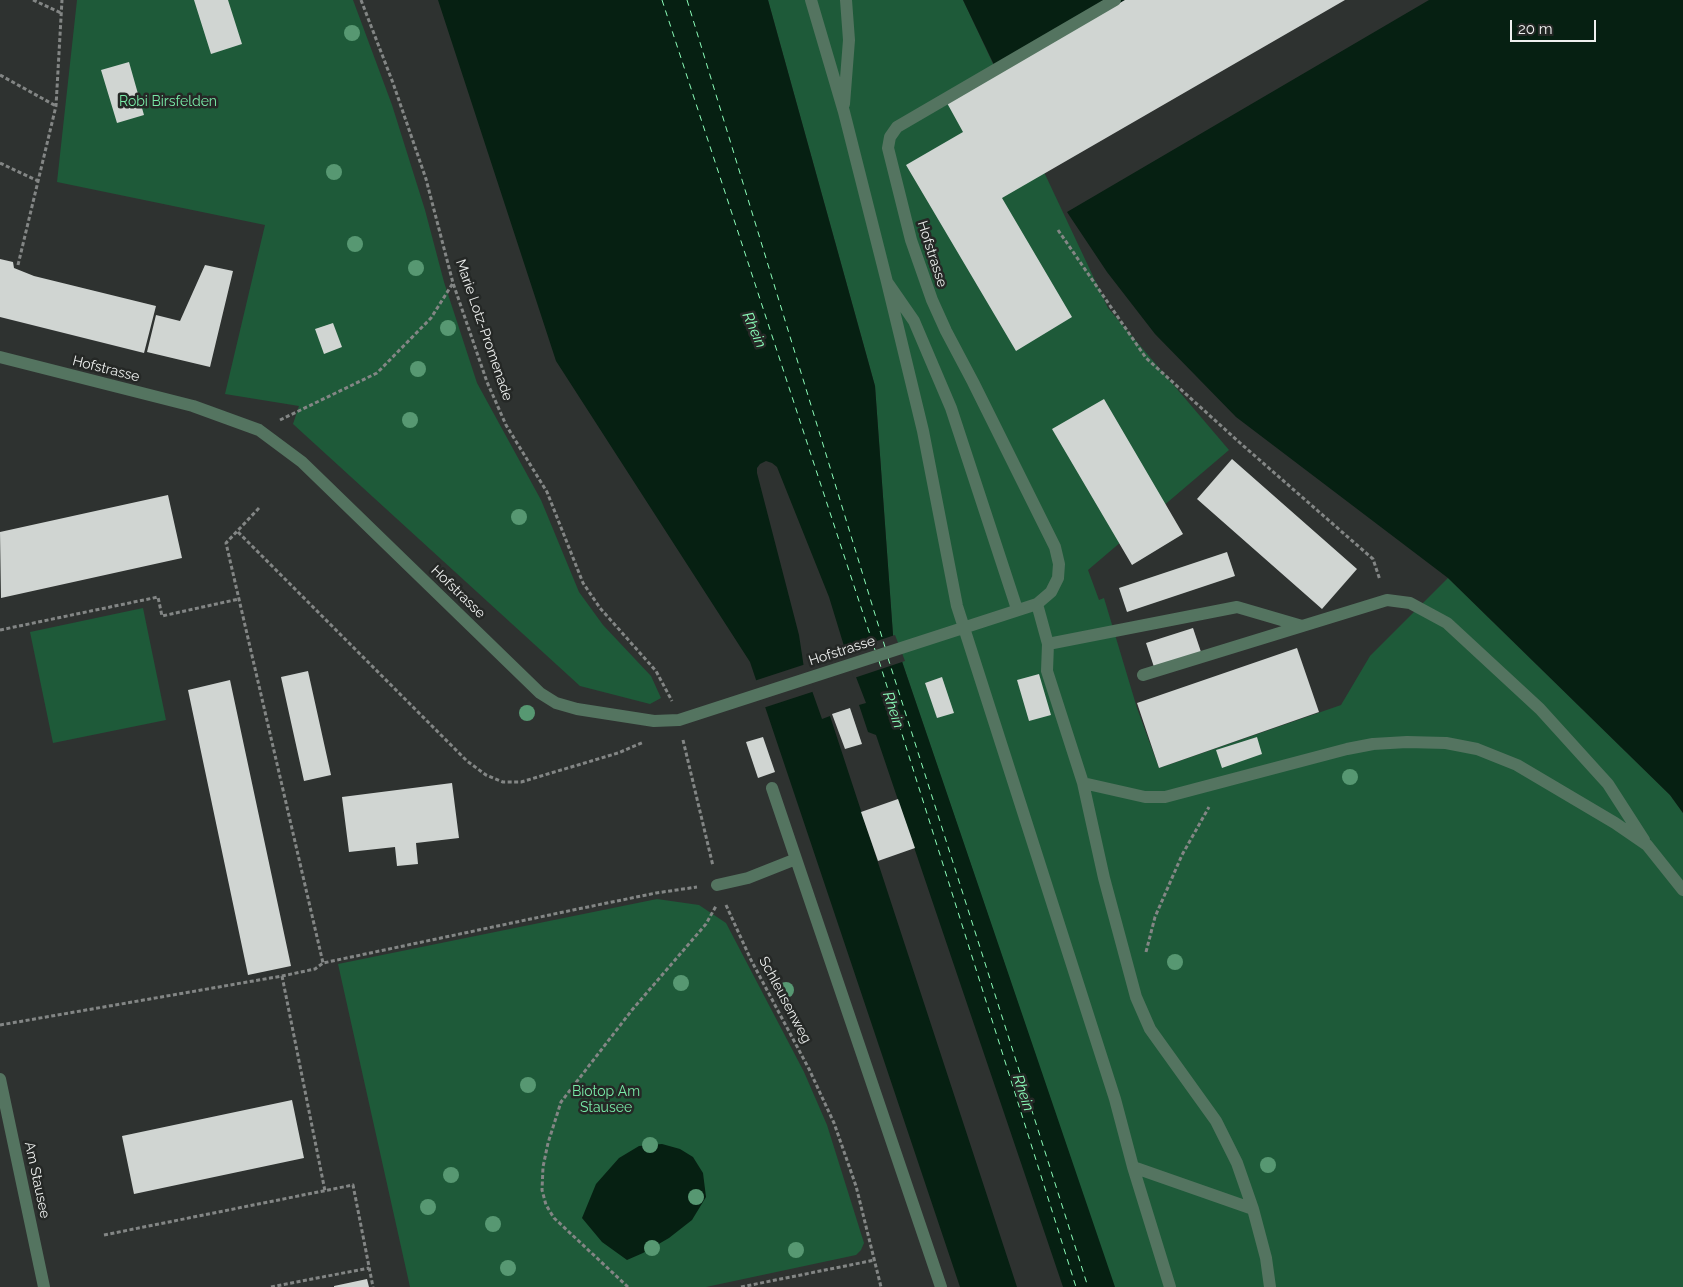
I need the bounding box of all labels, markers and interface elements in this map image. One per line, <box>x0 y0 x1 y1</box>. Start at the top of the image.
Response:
scale bar <box>1513 10 1599 42</box>
text: 20 m <box>1518 20 1553 38</box>
park label: Robi Birsfelden <box>119 94 217 110</box>
street label: Hofstrasse <box>913 219 951 289</box>
street label: Marie Lotz-Promenade <box>452 257 516 403</box>
water label: Rhein <box>738 309 770 351</box>
street label: Hofstrasse <box>71 353 141 385</box>
street label: Hofstrasse <box>427 562 489 622</box>
street label: Hofstrasse <box>807 632 877 670</box>
water label: Rhein <box>878 689 908 731</box>
street label: Schleusenweg <box>755 954 815 1046</box>
water label: Rhein <box>1008 1072 1038 1114</box>
park label: Biotop Am Stausee <box>572 1084 640 1116</box>
street label: Am Stausee <box>21 1140 53 1220</box>

